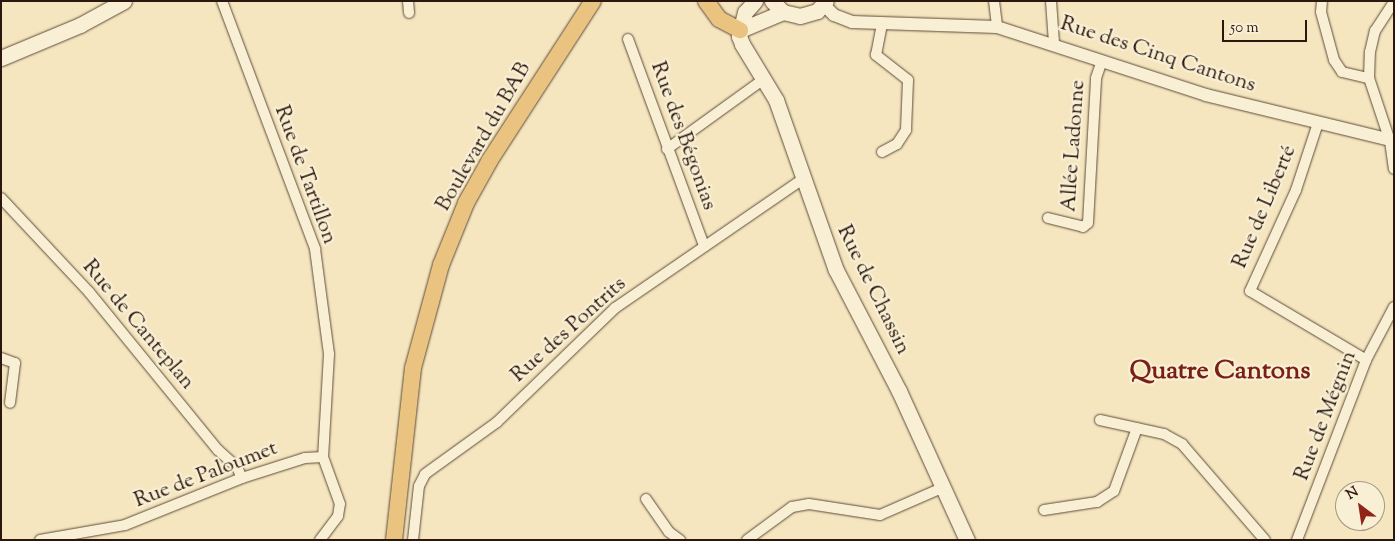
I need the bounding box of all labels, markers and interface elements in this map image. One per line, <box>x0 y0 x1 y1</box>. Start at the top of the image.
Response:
scale bar <box>1225 10 1310 42</box>
street label: Rue des Cinq Cantons <box>1057 12 1259 98</box>
text: 50 m <box>1230 18 1259 39</box>
street label: Boulevard du BAB <box>431 58 537 216</box>
street label: Rue des Bégonias <box>644 58 722 214</box>
street label: Allée Ladonne <box>1057 79 1091 213</box>
street label: Rue de Tartillon <box>268 102 342 248</box>
street label: Rue de Liberté <box>1228 142 1302 272</box>
street label: Rue de Chassin <box>831 221 915 359</box>
street label: Rue de Canteplan <box>76 255 200 395</box>
street label: Rue des Pontrits <box>506 272 632 388</box>
street label: Rue de Mégnin <box>1290 348 1362 484</box>
district label: Quatre Cantons <box>1129 356 1311 388</box>
street label: Rue de Paloumet <box>131 436 281 514</box>
north arrow <box>1335 481 1385 531</box>
text: N <box>1343 483 1363 505</box>

